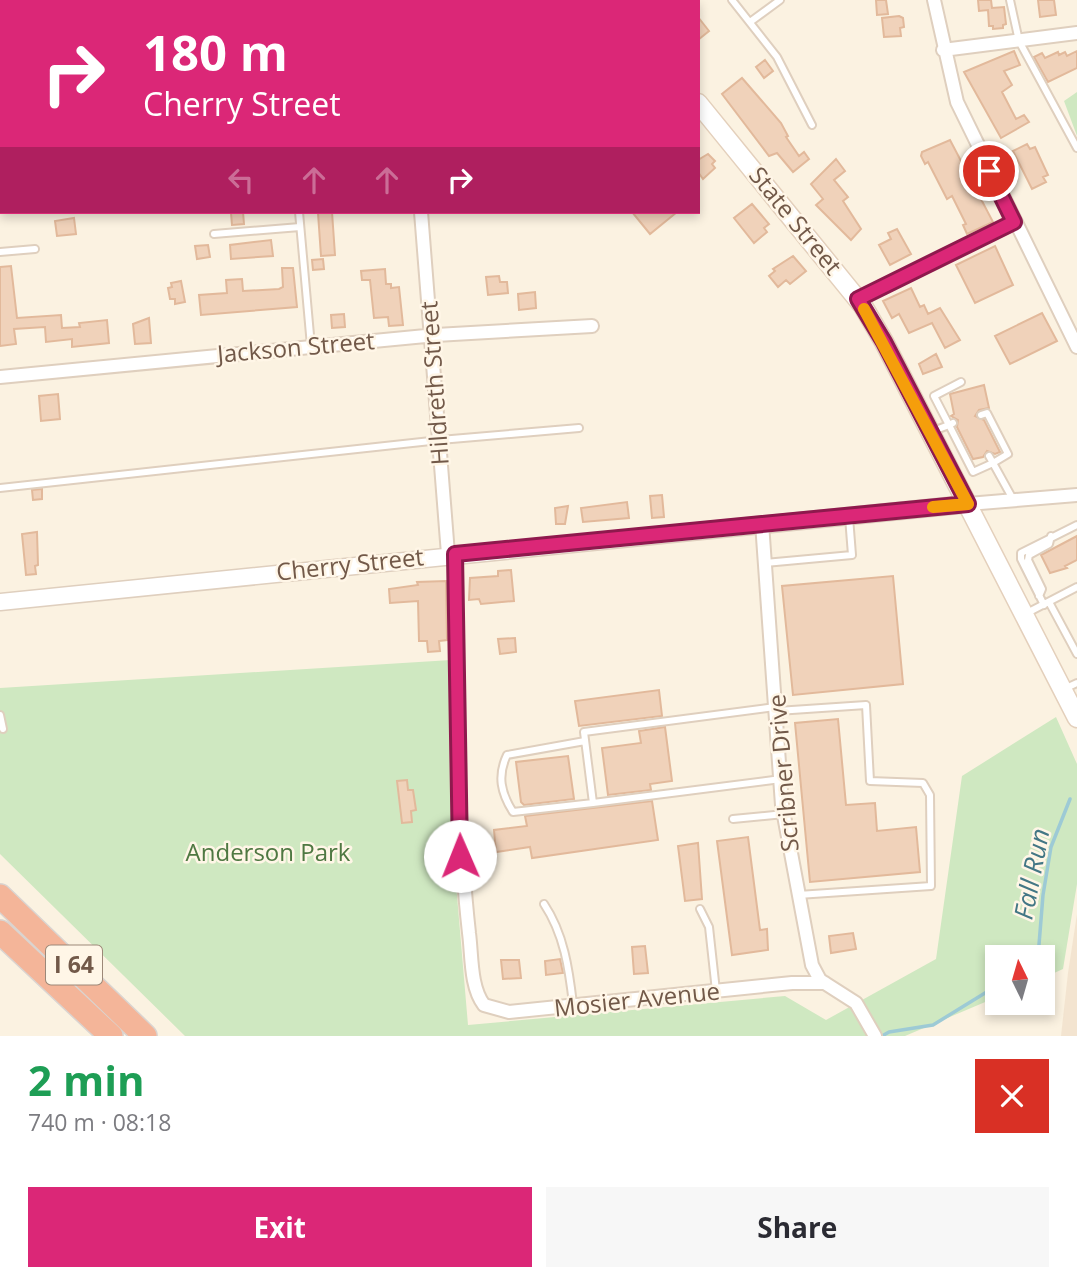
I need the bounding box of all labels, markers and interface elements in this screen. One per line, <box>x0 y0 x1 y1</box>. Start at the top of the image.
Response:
text: 180 m <box>143 19 288 85</box>
icon: right <box>28 28 119 119</box>
text: Cherry Street <box>143 82 341 125</box>
pin <box>959 141 1019 201</box>
icon: arrive <box>970 152 1008 190</box>
street label: State Street <box>742 159 850 281</box>
icon: left <box>222 161 260 199</box>
icon: ahead <box>295 161 333 199</box>
icon: ahead <box>368 161 406 199</box>
icon: right <box>441 161 479 199</box>
street label: Hildreth Street <box>411 300 456 466</box>
street label: Jackson Street <box>214 323 376 370</box>
street label: Cherry Street <box>274 539 425 588</box>
street label: Scribner Drive <box>759 693 806 853</box>
position arrow <box>423 819 497 893</box>
water label: Fall Run <box>1005 825 1057 922</box>
park label: Anderson Park <box>186 835 351 868</box>
north arrow <box>985 945 1055 1015</box>
map controls <box>985 945 1055 1015</box>
road number: I 64 <box>46 946 102 984</box>
street label: Mosier Avenue <box>552 973 721 1024</box>
text: 2 min <box>28 1051 145 1108</box>
button: close <box>975 1059 1049 1133</box>
text: 740 m · 08:18 <box>28 1106 171 1138</box>
button: Exit <box>28 1187 532 1267</box>
button: Share <box>546 1187 1049 1267</box>

